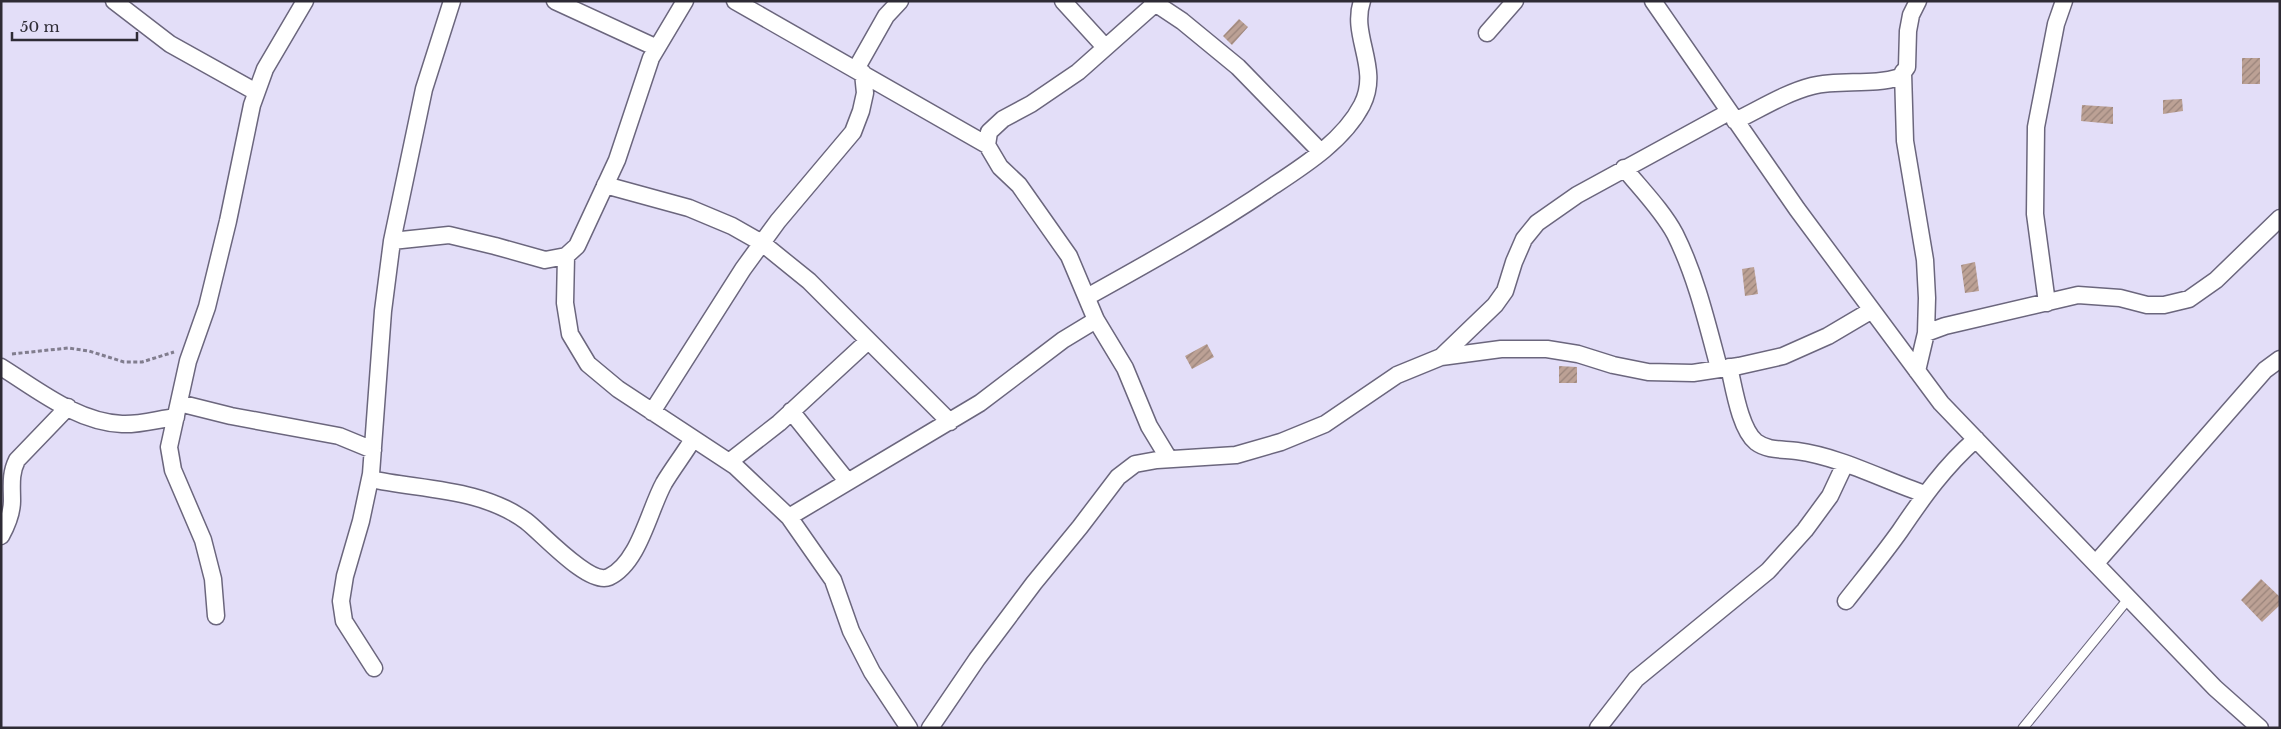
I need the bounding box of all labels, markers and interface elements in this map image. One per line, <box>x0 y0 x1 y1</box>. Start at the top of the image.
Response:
scale bar <box>12 10 138 42</box>
text: 50 m <box>20 17 60 36</box>

